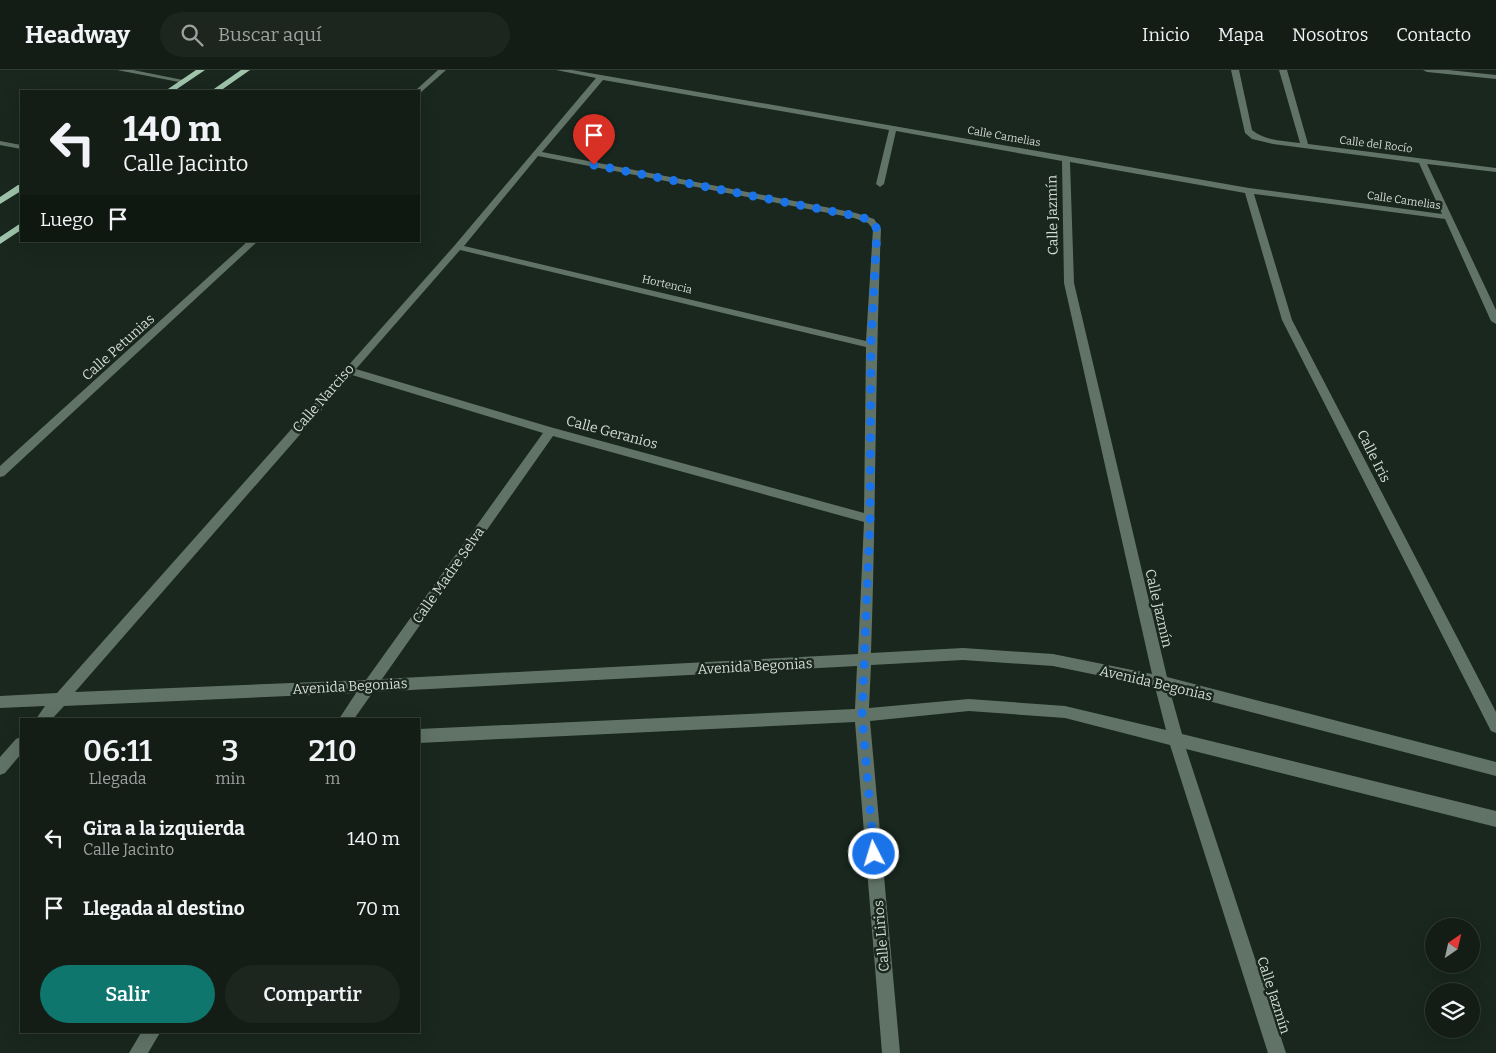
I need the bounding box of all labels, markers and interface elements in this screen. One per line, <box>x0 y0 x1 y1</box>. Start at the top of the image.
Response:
search box <box>160 12 510 57</box>
text: Headway <box>25 21 130 49</box>
icon: search <box>178 21 206 49</box>
text: Buscar aquí <box>218 23 322 46</box>
text: Inicio <box>1142 24 1190 46</box>
text: Mapa <box>1218 24 1264 46</box>
text: Nosotros <box>1292 24 1368 46</box>
text: Contacto <box>1396 24 1471 46</box>
text: 140 m <box>123 108 221 150</box>
icon: left <box>40 110 105 175</box>
pin <box>573 114 615 165</box>
icon: arrive <box>580 121 608 149</box>
street label: Calle Camelias <box>966 124 1042 149</box>
street label: Calle del Rocío <box>1339 134 1413 155</box>
text: Calle Jacinto <box>123 150 249 177</box>
street label: Calle Jazmín <box>1043 175 1062 255</box>
street label: Calle Camelias <box>1366 189 1442 212</box>
icon: arrive <box>104 205 132 233</box>
text: Luego <box>40 208 94 231</box>
street label: Hortencia <box>640 272 693 297</box>
street label: Calle Petunias <box>79 310 158 384</box>
street label: Calle Narciso <box>289 361 358 436</box>
street label: Calle Geranios <box>564 412 659 453</box>
street label: Calle Iris <box>1353 427 1394 485</box>
street label: Calle Madre Selva <box>409 524 488 627</box>
street label: Calle Jazmín <box>1141 567 1176 649</box>
street label: Avenida Begonias <box>697 655 813 678</box>
street label: Avenida Begonias <box>1098 662 1214 705</box>
street label: Avenida Begonias <box>292 675 408 698</box>
text: 06:11 <box>83 733 152 769</box>
text: 3 <box>222 733 239 769</box>
text: 210 <box>308 733 357 769</box>
text: Llegada <box>89 769 146 788</box>
text: min <box>215 769 245 788</box>
text: m <box>325 769 340 788</box>
text: Gira a la izquierda <box>83 817 245 840</box>
icon: left <box>40 824 68 852</box>
text: 140 m <box>347 827 400 850</box>
position arrow <box>847 827 899 879</box>
text: Calle Jacinto <box>83 840 174 859</box>
icon: arrive <box>40 894 68 922</box>
text: Llegada al destino <box>83 897 245 920</box>
text: 70 m <box>357 897 400 920</box>
street label: Calle Lirios <box>870 900 893 972</box>
north arrow <box>1425 918 1480 972</box>
map controls <box>1425 918 1480 1038</box>
street label: Calle Jazmín <box>1253 954 1294 1036</box>
button: Salir <box>40 965 215 1023</box>
button: Compartir <box>225 965 400 1023</box>
button: layers <box>1425 983 1480 1038</box>

